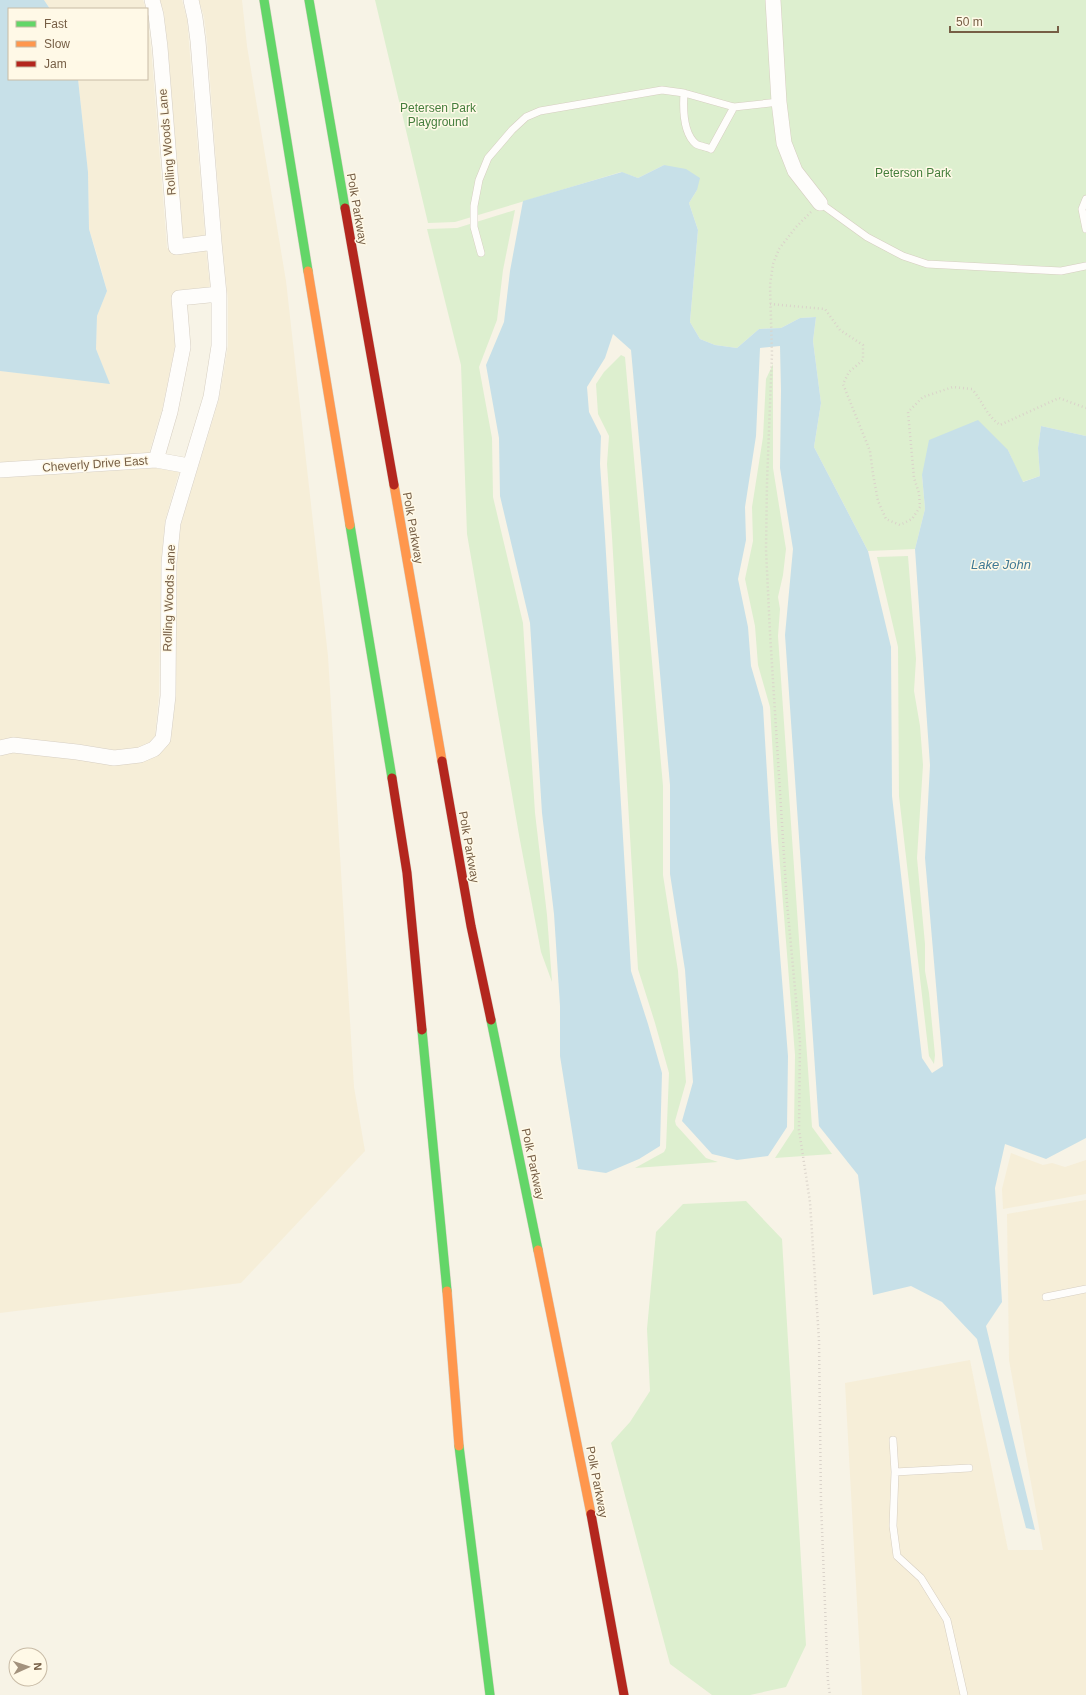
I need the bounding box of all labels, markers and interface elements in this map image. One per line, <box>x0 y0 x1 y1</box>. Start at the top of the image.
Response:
legend <box>8 8 148 80</box>
scale bar <box>950 8 1058 34</box>
text: 50 m <box>956 15 983 29</box>
text: Fast <box>44 17 68 31</box>
text: Slow <box>44 37 70 51</box>
text: Jam <box>44 57 67 71</box>
street label: Rolling Woods Lane <box>155 88 179 196</box>
park label: Petersen Park Playground <box>400 101 477 129</box>
park label: Peterson Park <box>875 166 952 180</box>
street label: Polk Parkway <box>344 172 370 246</box>
street label: Cheverly Drive East <box>42 453 149 475</box>
street label: Polk Parkway <box>400 491 426 565</box>
street label: Rolling Woods Lane <box>160 544 178 652</box>
water label: Lake John <box>971 557 1031 572</box>
street label: Polk Parkway <box>456 810 482 884</box>
street label: Polk Parkway <box>519 1127 547 1201</box>
street label: Polk Parkway <box>583 1445 611 1519</box>
north arrow <box>8 1647 48 1687</box>
text: N <box>32 1662 44 1671</box>

